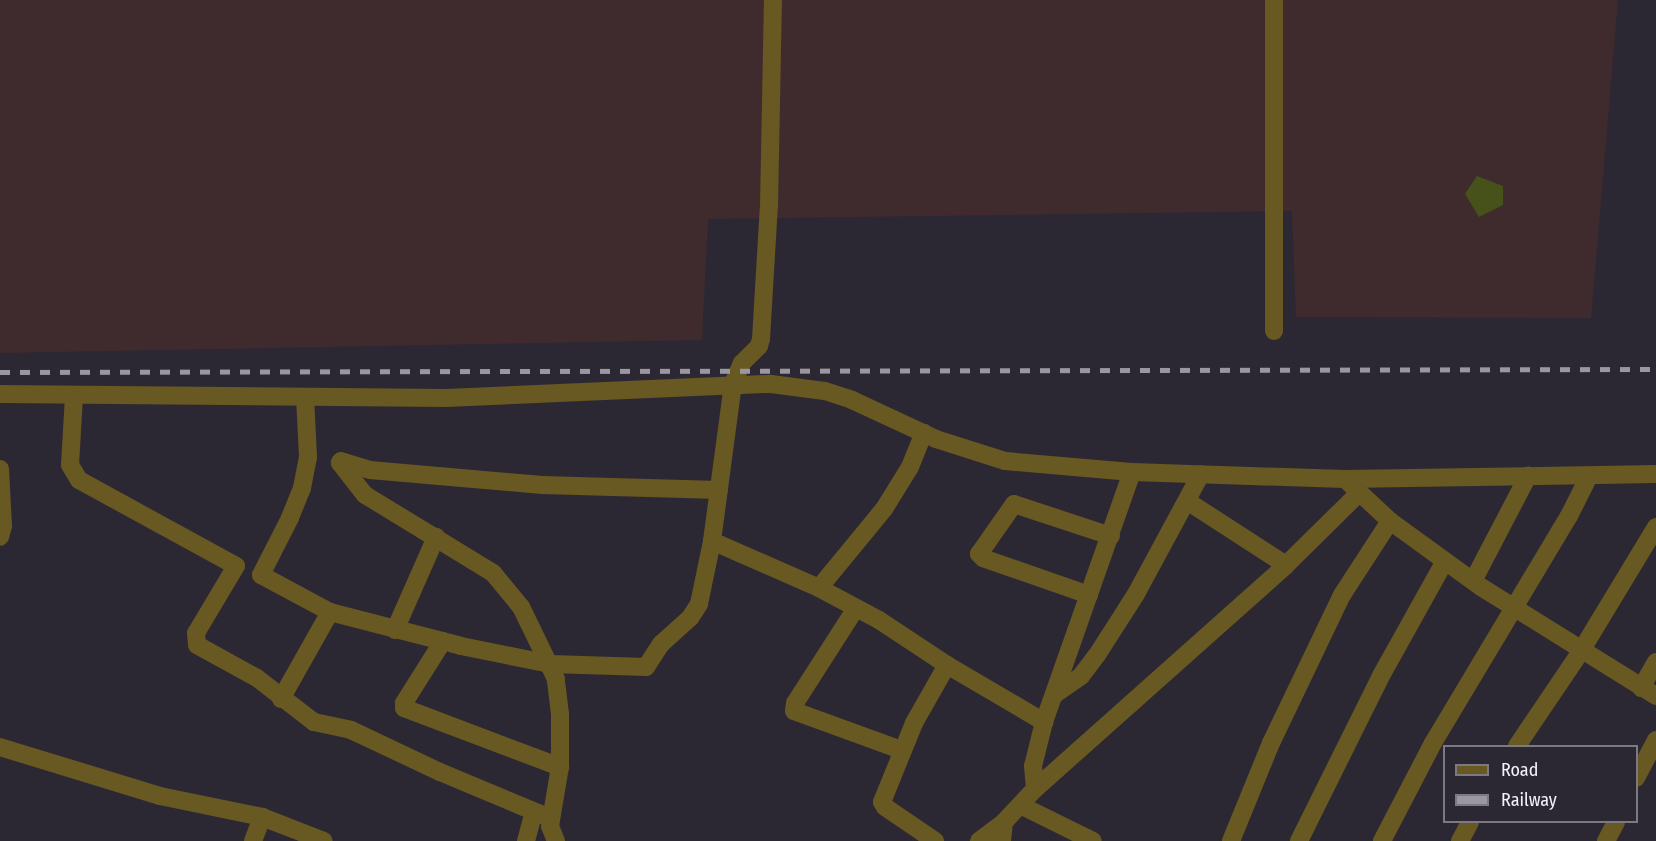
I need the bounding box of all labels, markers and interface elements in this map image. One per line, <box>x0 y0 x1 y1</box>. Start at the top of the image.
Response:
legend <box>1443 745 1638 823</box>
text: Road <box>1501 759 1538 781</box>
text: Railway <box>1501 789 1557 811</box>

